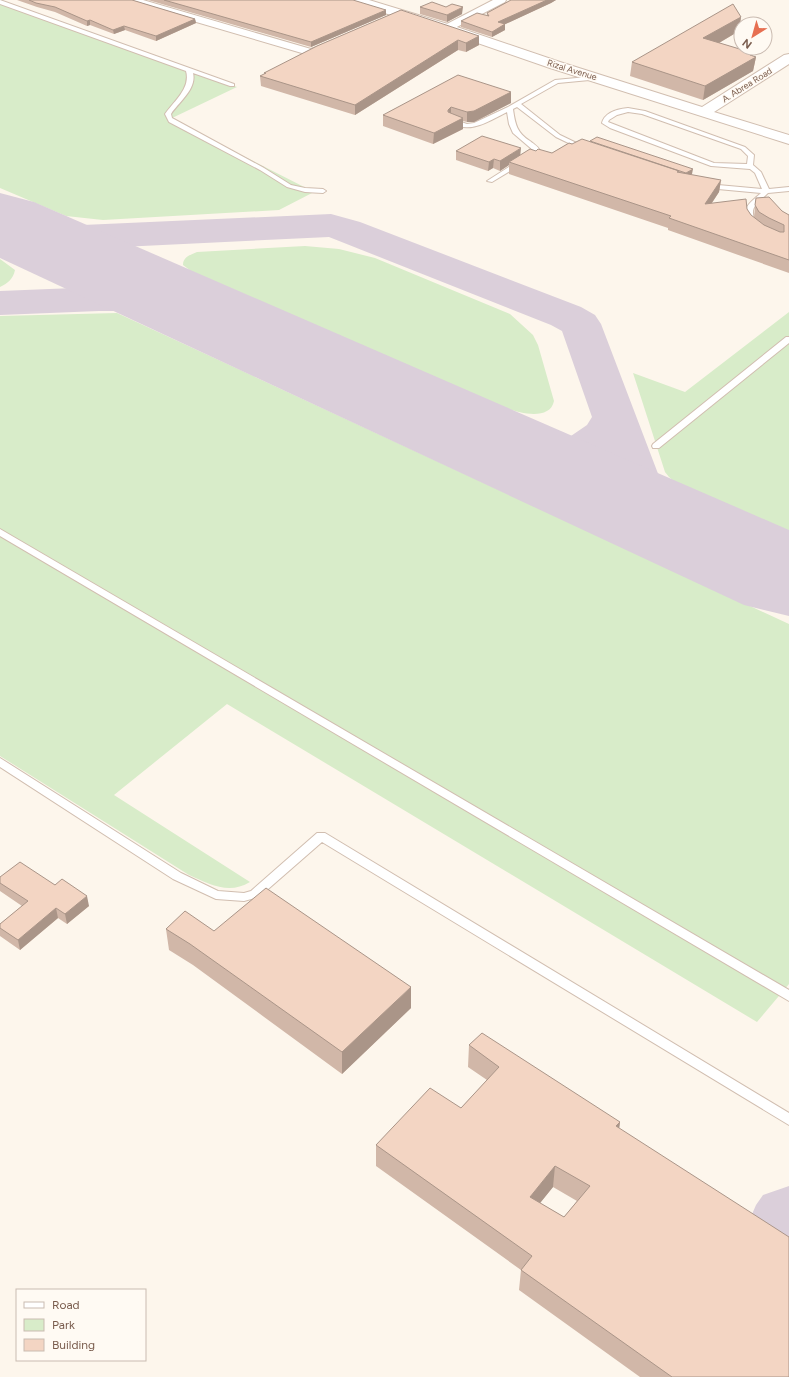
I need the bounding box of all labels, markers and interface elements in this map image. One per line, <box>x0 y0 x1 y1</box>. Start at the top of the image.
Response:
north arrow <box>733 16 773 56</box>
text: N <box>740 36 755 51</box>
street label: Rizal Avenue <box>546 57 598 82</box>
street label: A. Abrea Road <box>720 65 774 104</box>
legend <box>16 1289 146 1361</box>
text: Road <box>52 1298 80 1312</box>
text: Park <box>52 1318 75 1332</box>
text: Building <box>52 1338 95 1352</box>

